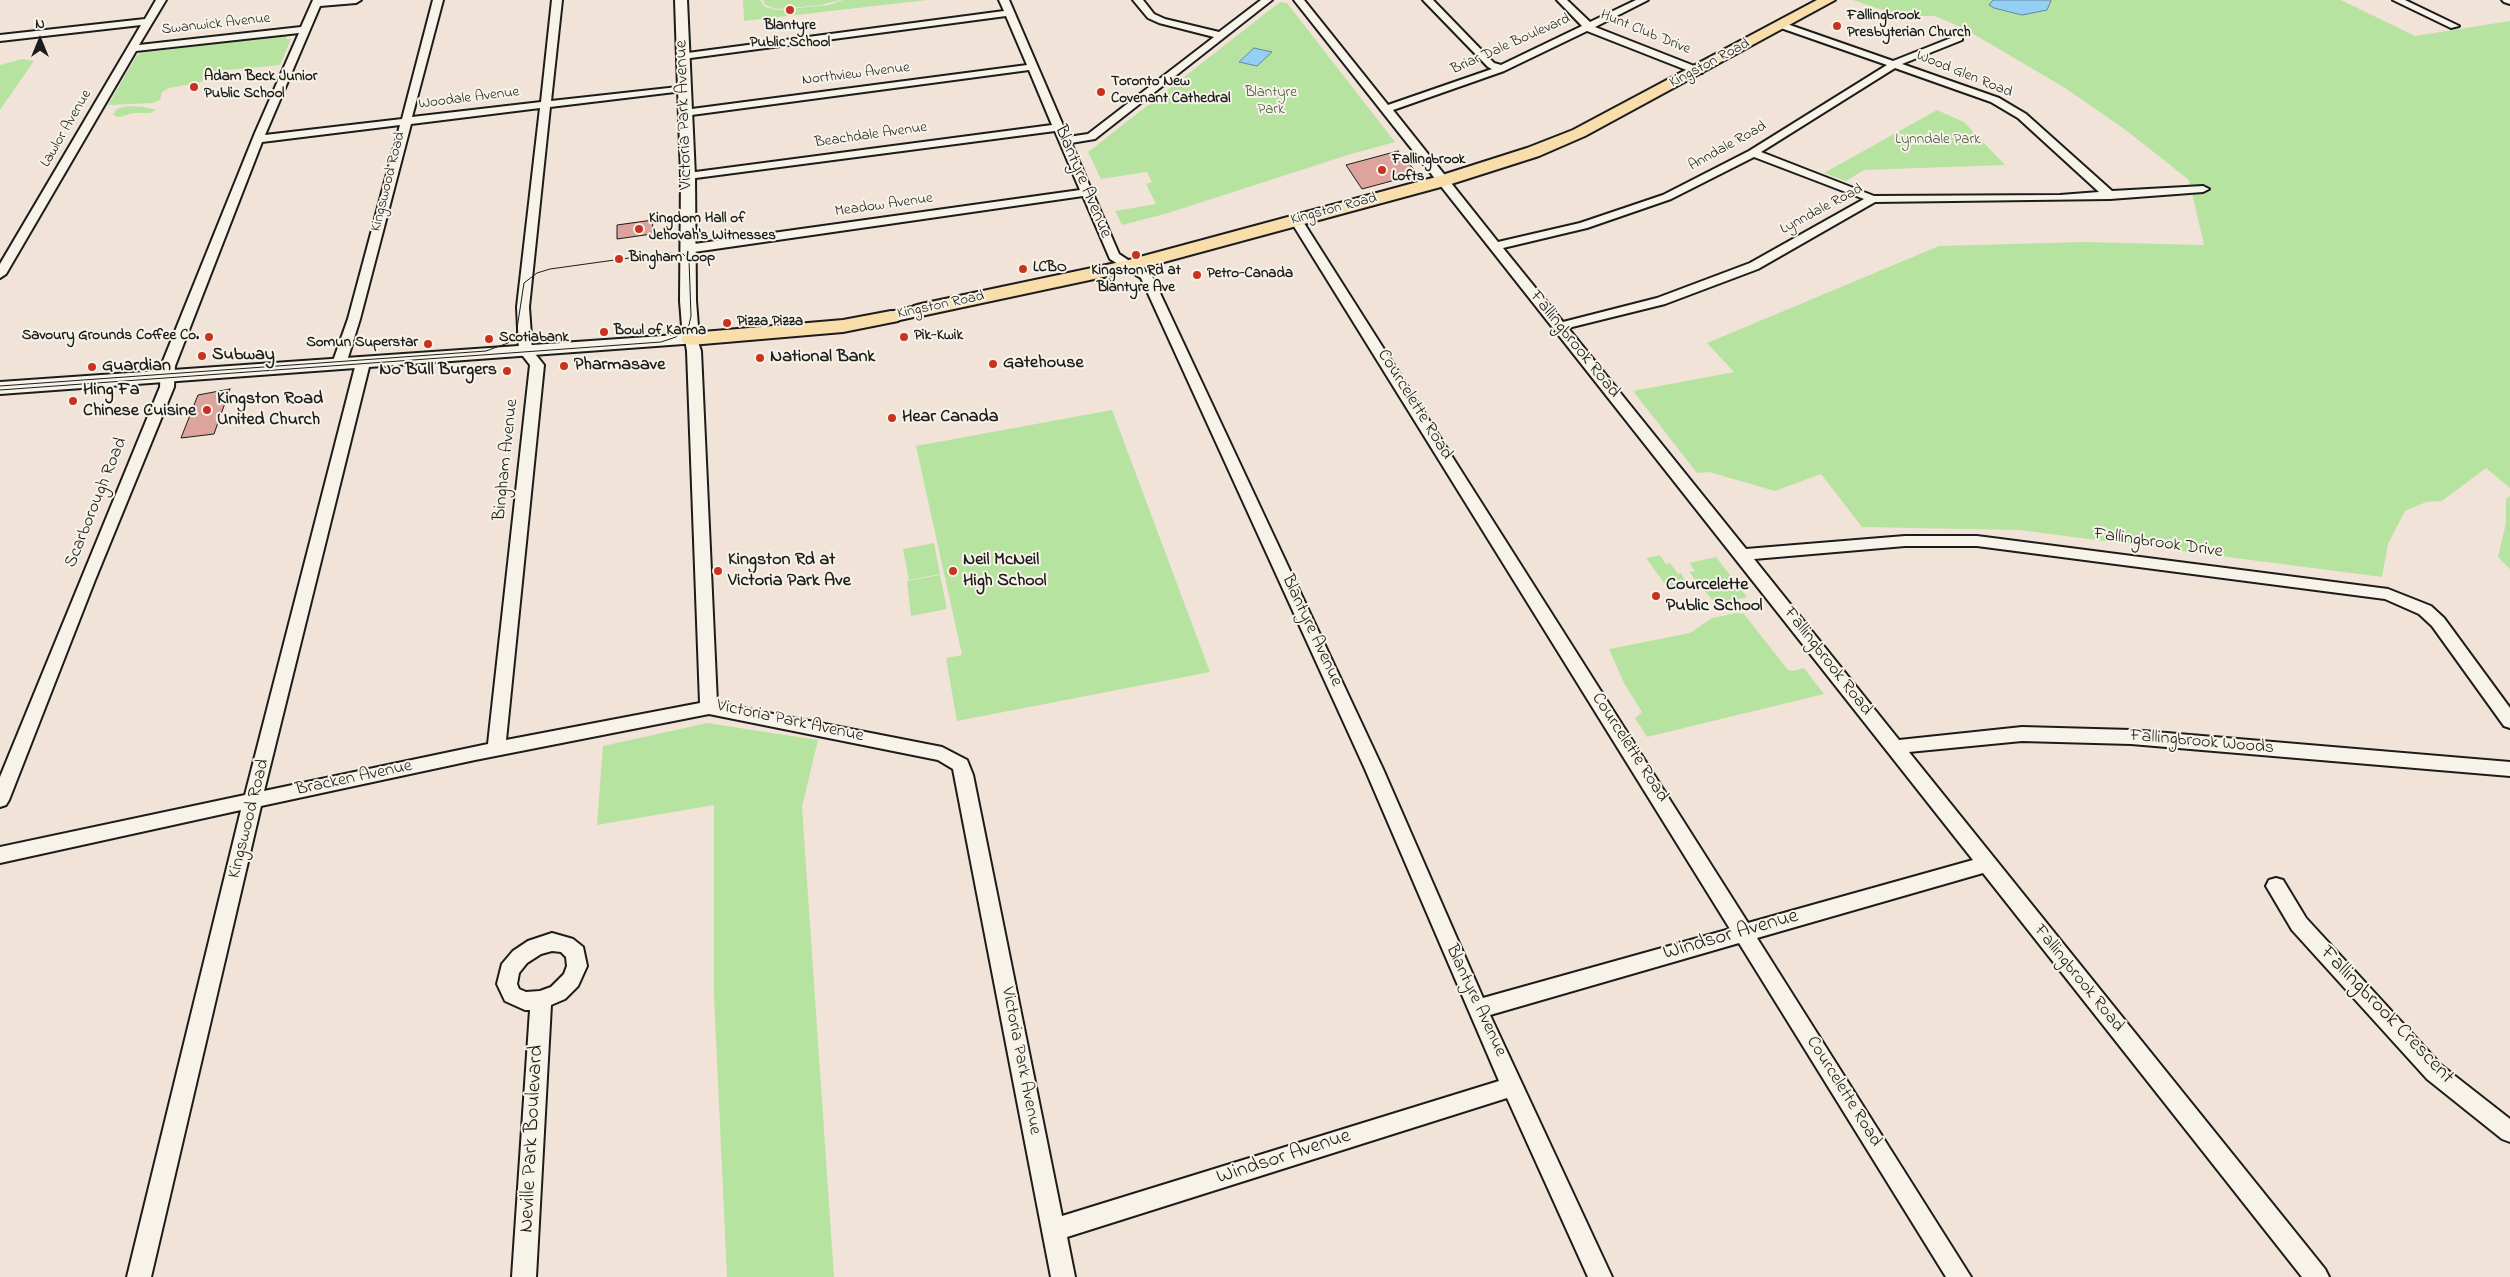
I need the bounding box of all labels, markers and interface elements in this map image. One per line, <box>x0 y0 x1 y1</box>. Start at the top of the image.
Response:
marker: Blantyre Public School <box>784 4 796 16</box>
street label: Hunt Club Drive <box>1597 7 1693 59</box>
place label: Fallingbrook Presbyterian Church <box>1847 8 1971 43</box>
street label: Swanwick Avenue <box>161 10 271 40</box>
street label: Briar Dale Boulevard <box>1449 11 1573 79</box>
text: N <box>35 14 45 35</box>
north arrow <box>15 15 65 65</box>
place label: Blantyre Public School <box>750 18 830 53</box>
marker: Fallingbrook Presbyterian Church <box>1831 20 1843 32</box>
street label: Kingston Road <box>1667 35 1753 93</box>
street label: Victoria Park Avenue <box>672 40 698 190</box>
street label: Wood Glen Road <box>1913 48 2015 102</box>
street label: Northview Avenue <box>801 59 911 91</box>
place label: Adam Beck Junior Public School <box>204 69 317 104</box>
place label: Toronto New Covenant Cathedral <box>1111 74 1231 109</box>
marker: Adam Beck Junior Public School <box>188 81 200 93</box>
street label: Woodale Avenue <box>417 84 521 114</box>
park label: Blantyre Park <box>1245 85 1297 120</box>
marker: Toronto New Covenant Cathedral <box>1095 86 1107 98</box>
street label: Lawlor Avenue <box>38 87 96 171</box>
street label: Anndale Road <box>1686 118 1770 176</box>
street label: Beachdale Avenue <box>814 119 928 153</box>
street label: Blantyre Avenue <box>1048 122 1116 242</box>
street label: Kingswood Road <box>368 130 410 234</box>
park label: Lynndale Park <box>1895 132 1981 150</box>
place label: Fallingbrook Lofts <box>1392 152 1465 187</box>
marker: Fallingbrook Lofts <box>1376 164 1388 176</box>
street label: Lynndale Road <box>1778 181 1866 239</box>
street label: Meadow Avenue <box>834 190 934 222</box>
street label: Kingston Road <box>1289 190 1379 230</box>
place label: Kingdom Hall of Jehovah's Witnesses <box>649 211 776 246</box>
marker: Kingdom Hall of Jehovah's Witnesses <box>633 223 645 235</box>
marker: Kingston Rd at Blantyre Ave <box>1130 249 1142 261</box>
place label: Bingham Loop <box>629 250 715 268</box>
marker: Bingham Loop <box>613 253 625 265</box>
place label: LCBO <box>1033 260 1067 278</box>
marker: LCBO <box>1017 263 1029 275</box>
place label: Kingston Rd at Blantyre Ave <box>1091 263 1181 298</box>
place label: Petro-Canada <box>1207 266 1293 284</box>
marker: Petro-Canada <box>1191 269 1203 281</box>
street label: Fallingbrook Road <box>1524 287 1624 403</box>
street label: Kingston Road <box>896 288 986 324</box>
place label: Pizza Pizza <box>737 314 803 332</box>
marker: Pizza Pizza <box>721 317 733 329</box>
place label: Bowl of Karma <box>614 323 706 341</box>
marker: Bowl of Karma <box>598 326 610 338</box>
place label: Savoury Grounds Coffee Co. <box>22 328 199 346</box>
place label: Pik-Kwik <box>914 328 963 346</box>
place label: Scotiabank <box>499 330 569 348</box>
marker: Savoury Grounds Coffee Co. <box>203 331 215 343</box>
marker: Pik-Kwik <box>898 331 910 343</box>
marker: Scotiabank <box>483 333 495 345</box>
place label: Somun Superstar <box>306 335 418 353</box>
marker: Somun Superstar <box>422 338 434 350</box>
place label: Subway <box>212 345 275 367</box>
street label: Courcelette Road <box>1371 346 1457 464</box>
place label: National Bank <box>770 347 875 369</box>
marker: Subway <box>196 350 208 362</box>
marker: National Bank <box>754 352 766 364</box>
place label: Gatehouse <box>1003 353 1083 375</box>
place label: Pharmasave <box>574 355 665 377</box>
place label: Guardian <box>102 356 171 378</box>
marker: Gatehouse <box>987 358 999 370</box>
place label: No Bull Burgers <box>379 360 497 382</box>
marker: Pharmasave <box>558 360 570 372</box>
marker: Guardian <box>86 361 98 373</box>
marker: No Bull Burgers <box>501 365 513 377</box>
place label: Hing Fa Chinese Cuisine <box>83 380 196 422</box>
place label: Kingston Road United Church <box>217 389 323 432</box>
marker: Hing Fa Chinese Cuisine <box>67 395 79 407</box>
street label: Bingham Avenue <box>490 398 524 522</box>
marker: Kingston Road United Church <box>201 404 213 416</box>
place label: Hear Canada <box>902 407 998 429</box>
marker: Hear Canada <box>886 412 898 424</box>
street label: Scarborough Road <box>61 435 133 571</box>
street label: Fallingbrook Drive <box>2092 524 2224 564</box>
place label: Kingston Rd at Victoria Park Ave <box>728 550 851 592</box>
place label: Neil McNeil High School <box>963 550 1046 592</box>
marker: Kingston Rd at Victoria Park Ave <box>712 565 724 577</box>
marker: Neil McNeil High School <box>947 565 959 577</box>
street label: Blantyre Avenue <box>1276 572 1346 690</box>
place label: Courcelette Public School <box>1666 575 1763 618</box>
marker: Courcelette Public School <box>1650 590 1662 602</box>
street label: Fallingbrook Road <box>1778 603 1876 721</box>
street label: Courcelette Road <box>1586 689 1672 807</box>
street label: Victoria Park Avenue <box>714 696 866 748</box>
street label: Fallingbrook Woods <box>2129 726 2275 760</box>
street label: Bracken Avenue <box>294 756 414 802</box>
street label: Kingswood Road <box>225 757 275 881</box>
street label: Windsor Avenue <box>1661 905 1801 967</box>
street label: Fallingbrook Road <box>2028 921 2128 1037</box>
street label: Blantyre Avenue <box>1440 942 1510 1060</box>
street label: Fallingbrook Crescent <box>2314 942 2458 1090</box>
street label: Victoria Park Avenue <box>995 985 1045 1137</box>
street label: Courcelette Road <box>1800 1033 1886 1151</box>
street label: Neville Park Boulevard <box>515 1044 551 1234</box>
street label: Windsor Avenue <box>1214 1124 1354 1192</box>

